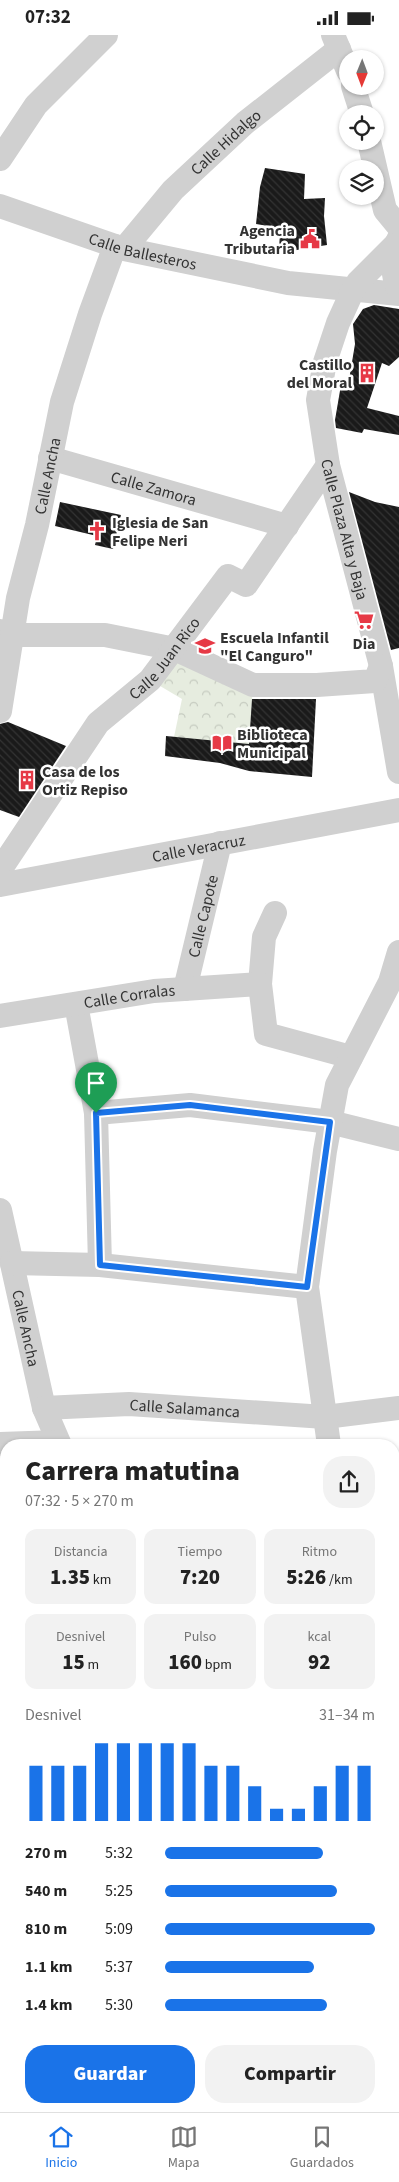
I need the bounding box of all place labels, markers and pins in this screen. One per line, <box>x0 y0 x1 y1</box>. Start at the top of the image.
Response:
place label: Agencia Tributaria <box>224 220 295 260</box>
public building icon: Agencia Tributaria <box>299 228 321 250</box>
place label: Castillo del Moral <box>287 354 352 394</box>
building icon: Castillo del Moral <box>356 362 378 384</box>
place label: Iglesia de San Felipe Neri <box>112 512 209 552</box>
church icon: Iglesia de San Felipe Neri <box>86 520 108 542</box>
supermarket icon: Dia <box>353 609 375 631</box>
place label: Escuela Infantil "El Canguro" <box>220 627 329 667</box>
place label: Dia <box>352 633 376 655</box>
school or university icon: Escuela Infantil "El Canguro" <box>194 635 216 657</box>
place label: Biblioteca Municipal <box>237 724 308 764</box>
library icon: Biblioteca Municipal <box>211 732 233 754</box>
place label: Casa de los Ortiz Repiso <box>42 761 128 801</box>
building icon: Casa de los Ortiz Repiso <box>16 769 38 791</box>
pin <box>75 1062 117 1113</box>

